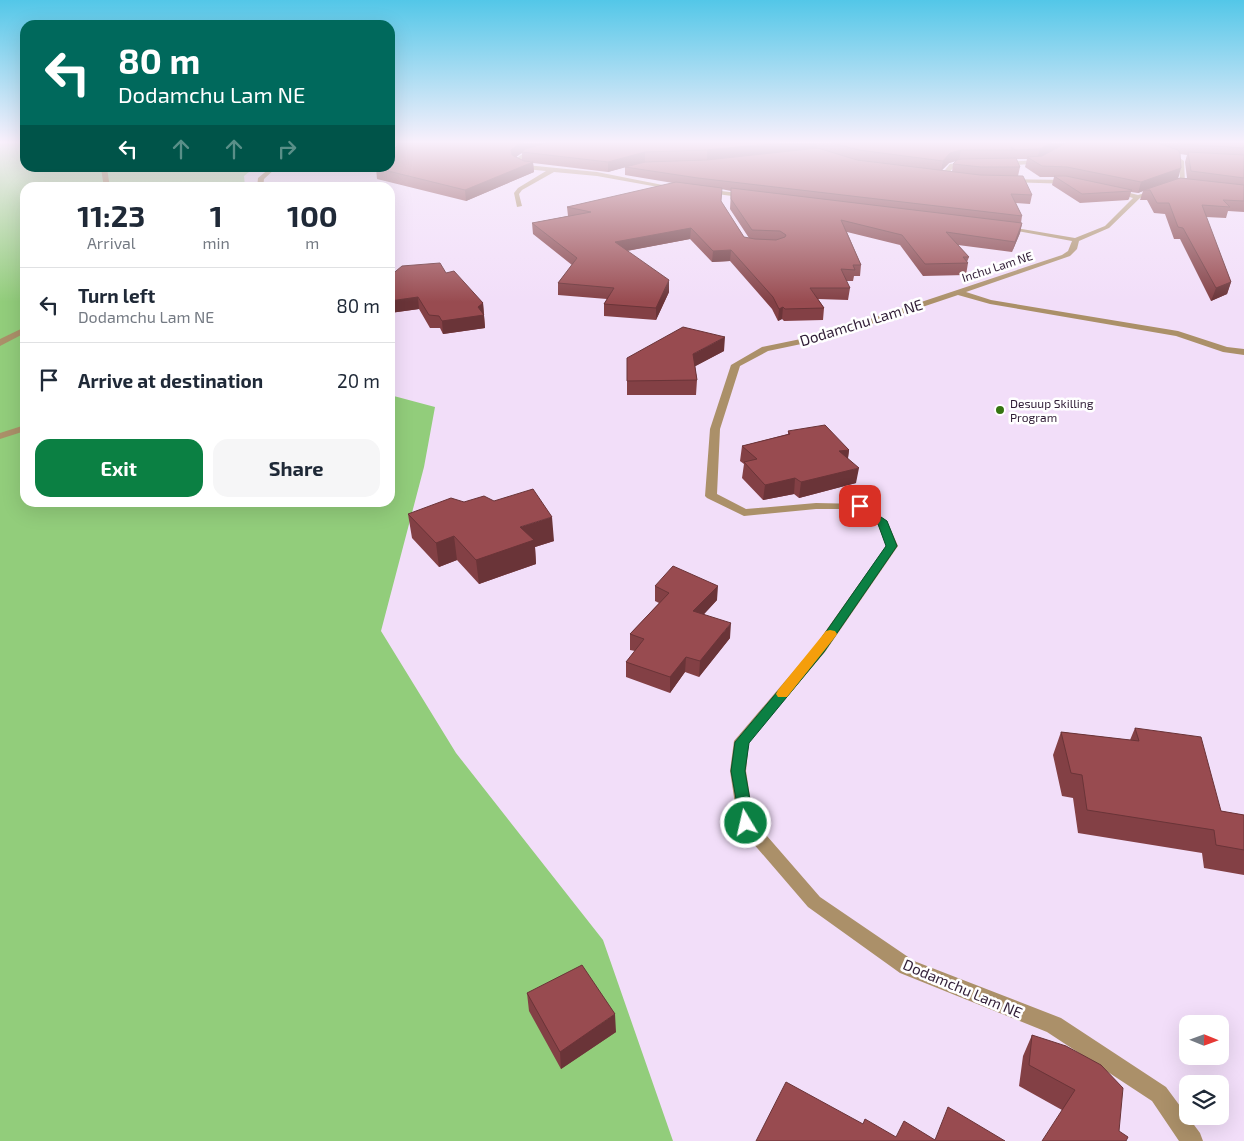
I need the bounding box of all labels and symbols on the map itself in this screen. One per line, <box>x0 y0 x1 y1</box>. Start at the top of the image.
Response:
street label: Inchu Lam NE <box>960 248 1034 284</box>
street label: Dodamchu Lam NE <box>797 295 925 349</box>
place label: Desuup Skilling Program <box>1010 396 1094 424</box>
marker: Desuup Skilling Program <box>994 404 1006 416</box>
pin <box>839 485 881 527</box>
position arrow <box>719 796 771 848</box>
street label: Dodamchu Lam NE <box>901 955 1025 1021</box>
north arrow <box>1179 1015 1229 1065</box>

